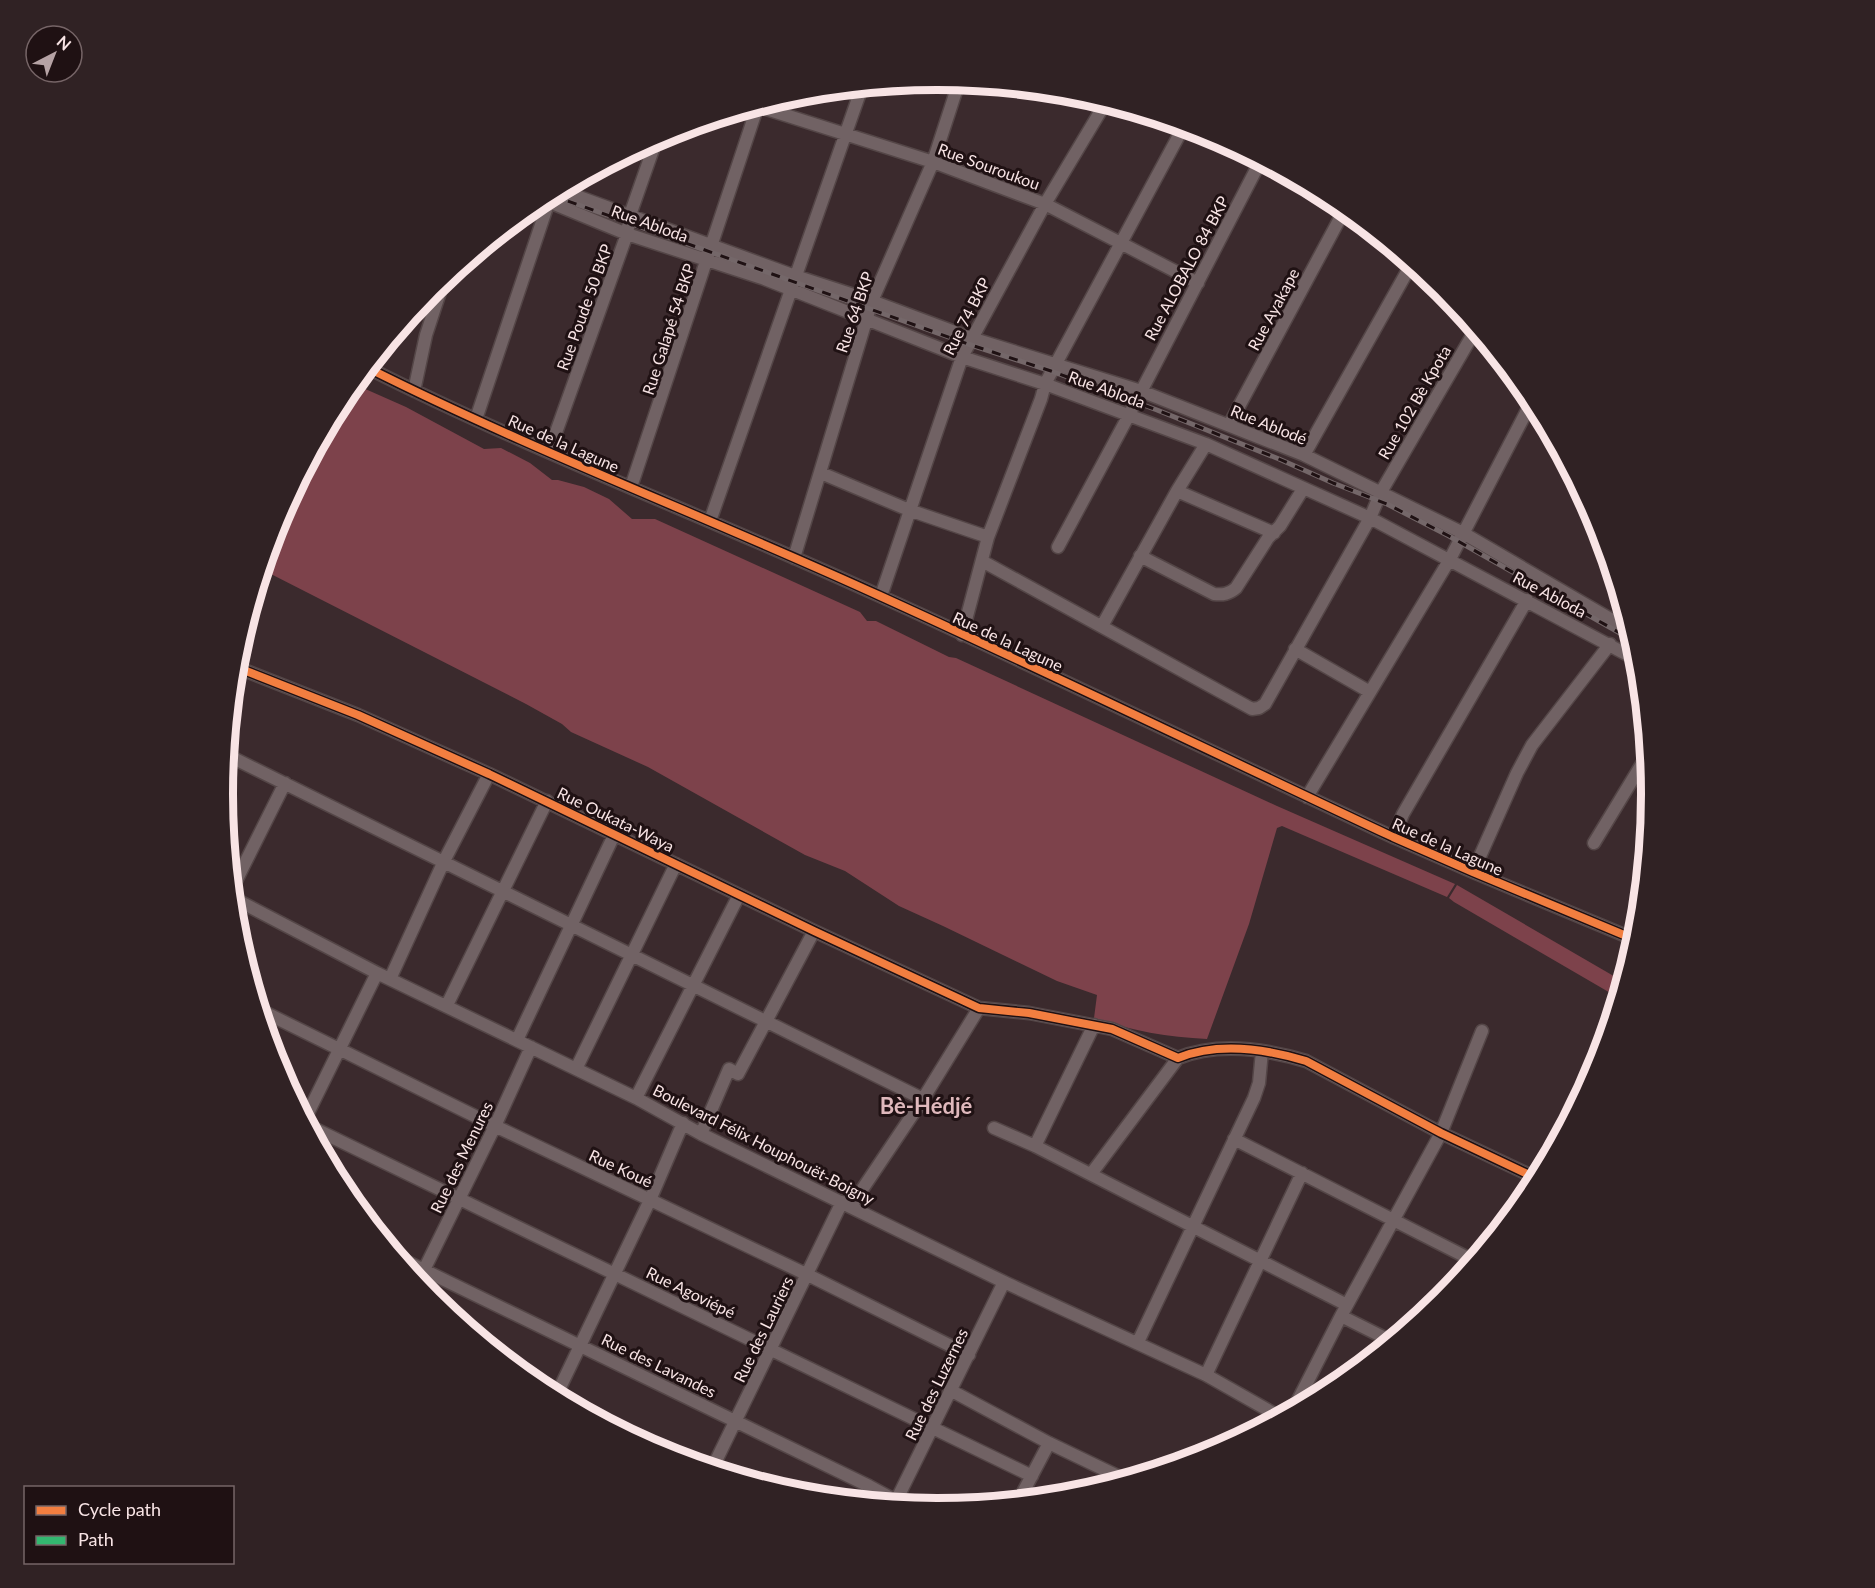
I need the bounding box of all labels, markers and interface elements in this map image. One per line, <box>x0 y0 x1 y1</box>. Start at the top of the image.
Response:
north arrow <box>24 24 84 84</box>
text: N <box>53 31 75 54</box>
street label: Rue Souroukou <box>936 139 1042 193</box>
street label: Rue ALOBALO 84 BKP <box>1140 192 1232 343</box>
street label: Rue Abloda <box>609 200 691 246</box>
street label: Rue Poude 50 BKP <box>552 241 616 373</box>
street label: Rue Galapé 54 BKP <box>638 260 698 397</box>
street label: Rue Ayakape <box>1243 265 1303 353</box>
street label: Rue 64 BKP <box>831 269 877 355</box>
street label: Rue 74 BKP <box>938 274 994 358</box>
street label: Rue 102 Bè Kpota <box>1374 342 1454 462</box>
street label: Rue Abloda <box>1066 366 1148 412</box>
street label: Rue Ablodé <box>1228 400 1310 448</box>
street label: Rue de la Lagune <box>506 410 622 476</box>
street label: Rue Abloda <box>1510 567 1590 621</box>
street label: Rue de la Lagune <box>950 607 1066 675</box>
street label: Rue Oukata-Waya <box>555 782 677 856</box>
street label: Rue de la Lagune <box>1390 813 1506 879</box>
street label: Boulevard Félix Houphouët-Boigny <box>650 1080 878 1209</box>
district label: Bè-Hédjé <box>880 1092 972 1119</box>
street label: Rue des Menures <box>426 1098 496 1216</box>
street label: Rue Koué <box>586 1145 656 1191</box>
street label: Rue Agoviépé <box>643 1262 739 1322</box>
street label: Rue des Lauriers <box>729 1273 797 1385</box>
street label: Rue des Luzernes <box>901 1325 971 1443</box>
street label: Rue des Lavandes <box>599 1329 719 1401</box>
legend <box>24 1486 234 1564</box>
text: Cycle path <box>78 1498 161 1520</box>
text: Path <box>78 1528 114 1550</box>

